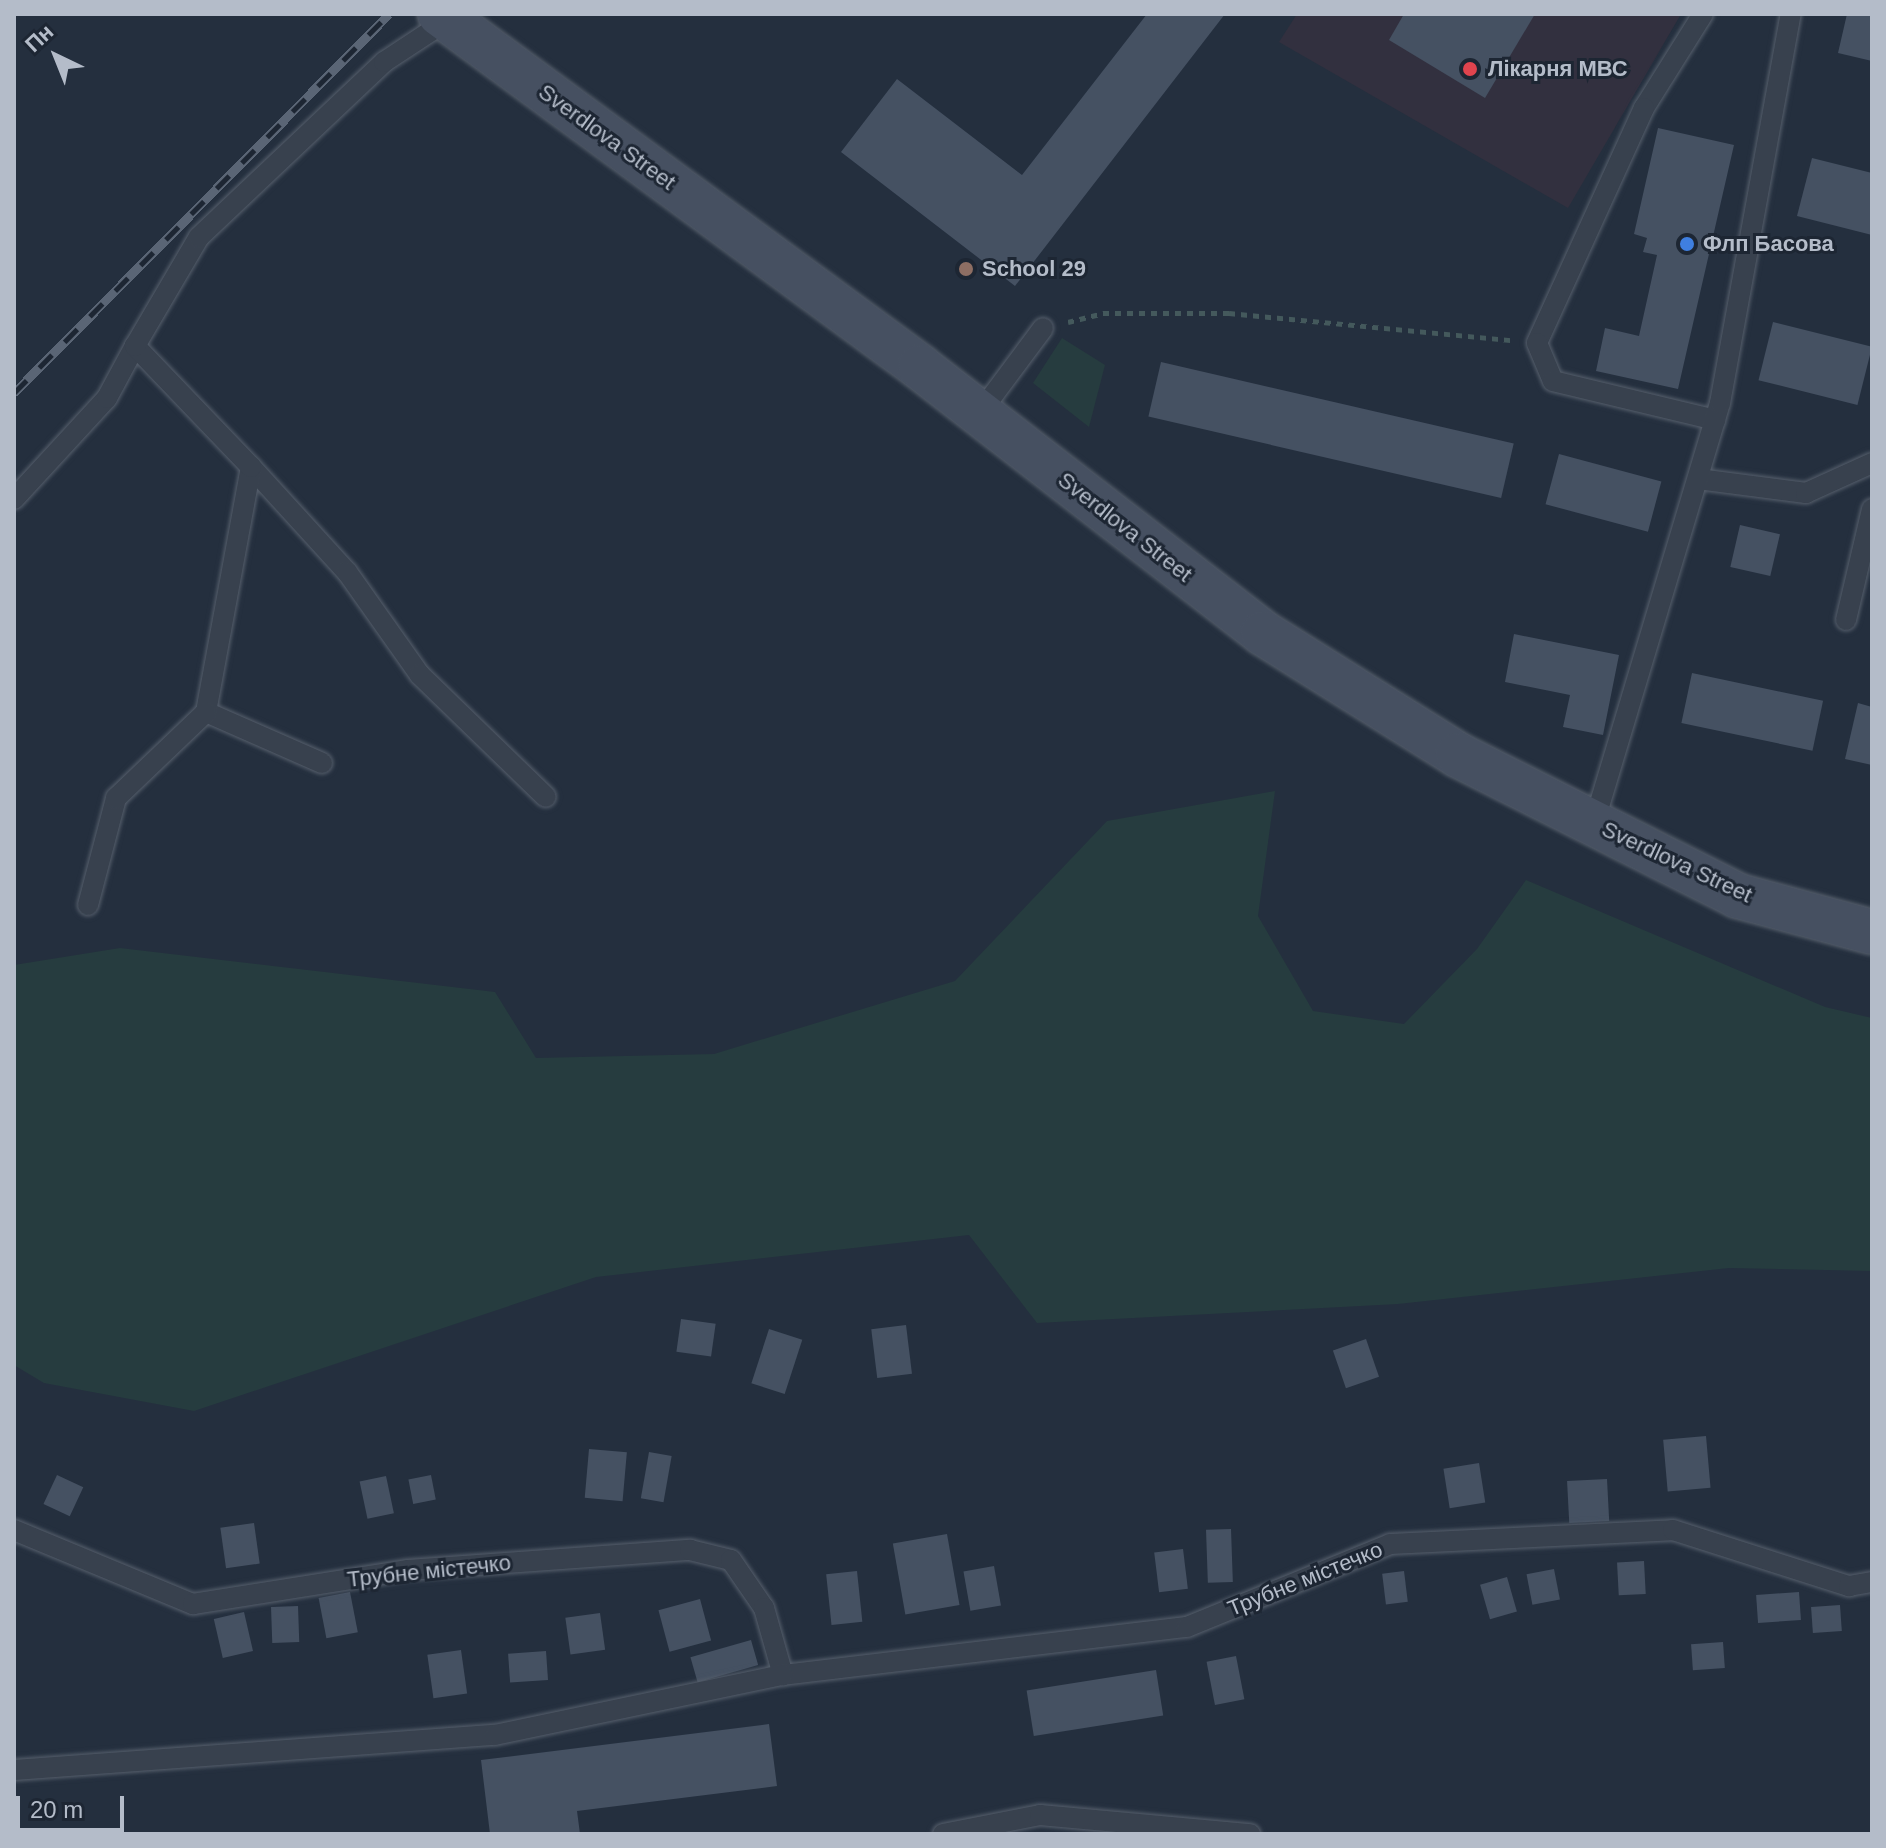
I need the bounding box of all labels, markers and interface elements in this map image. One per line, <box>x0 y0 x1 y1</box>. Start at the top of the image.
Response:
north arrow <box>16 16 96 96</box>
text: Пн <box>20 19 58 57</box>
place label: Лікарня МВС <box>1488 56 1628 82</box>
marker: Лікарня МВС <box>1459 58 1481 80</box>
street label: Sverdlova Street <box>533 79 681 195</box>
place label: Флп Басова <box>1703 231 1834 257</box>
marker: Флп Басова <box>1678 235 1696 253</box>
place label: School 29 <box>982 256 1086 282</box>
marker: School 29 <box>957 260 975 278</box>
street label: Sverdlova Street <box>1053 467 1197 587</box>
street label: Sverdlova Street <box>1598 816 1756 908</box>
street label: Трубне містечко <box>1224 1536 1386 1622</box>
street label: Трубне містечко <box>346 1549 512 1593</box>
scale bar <box>20 1780 128 1830</box>
text: 20 m <box>30 1796 83 1823</box>

